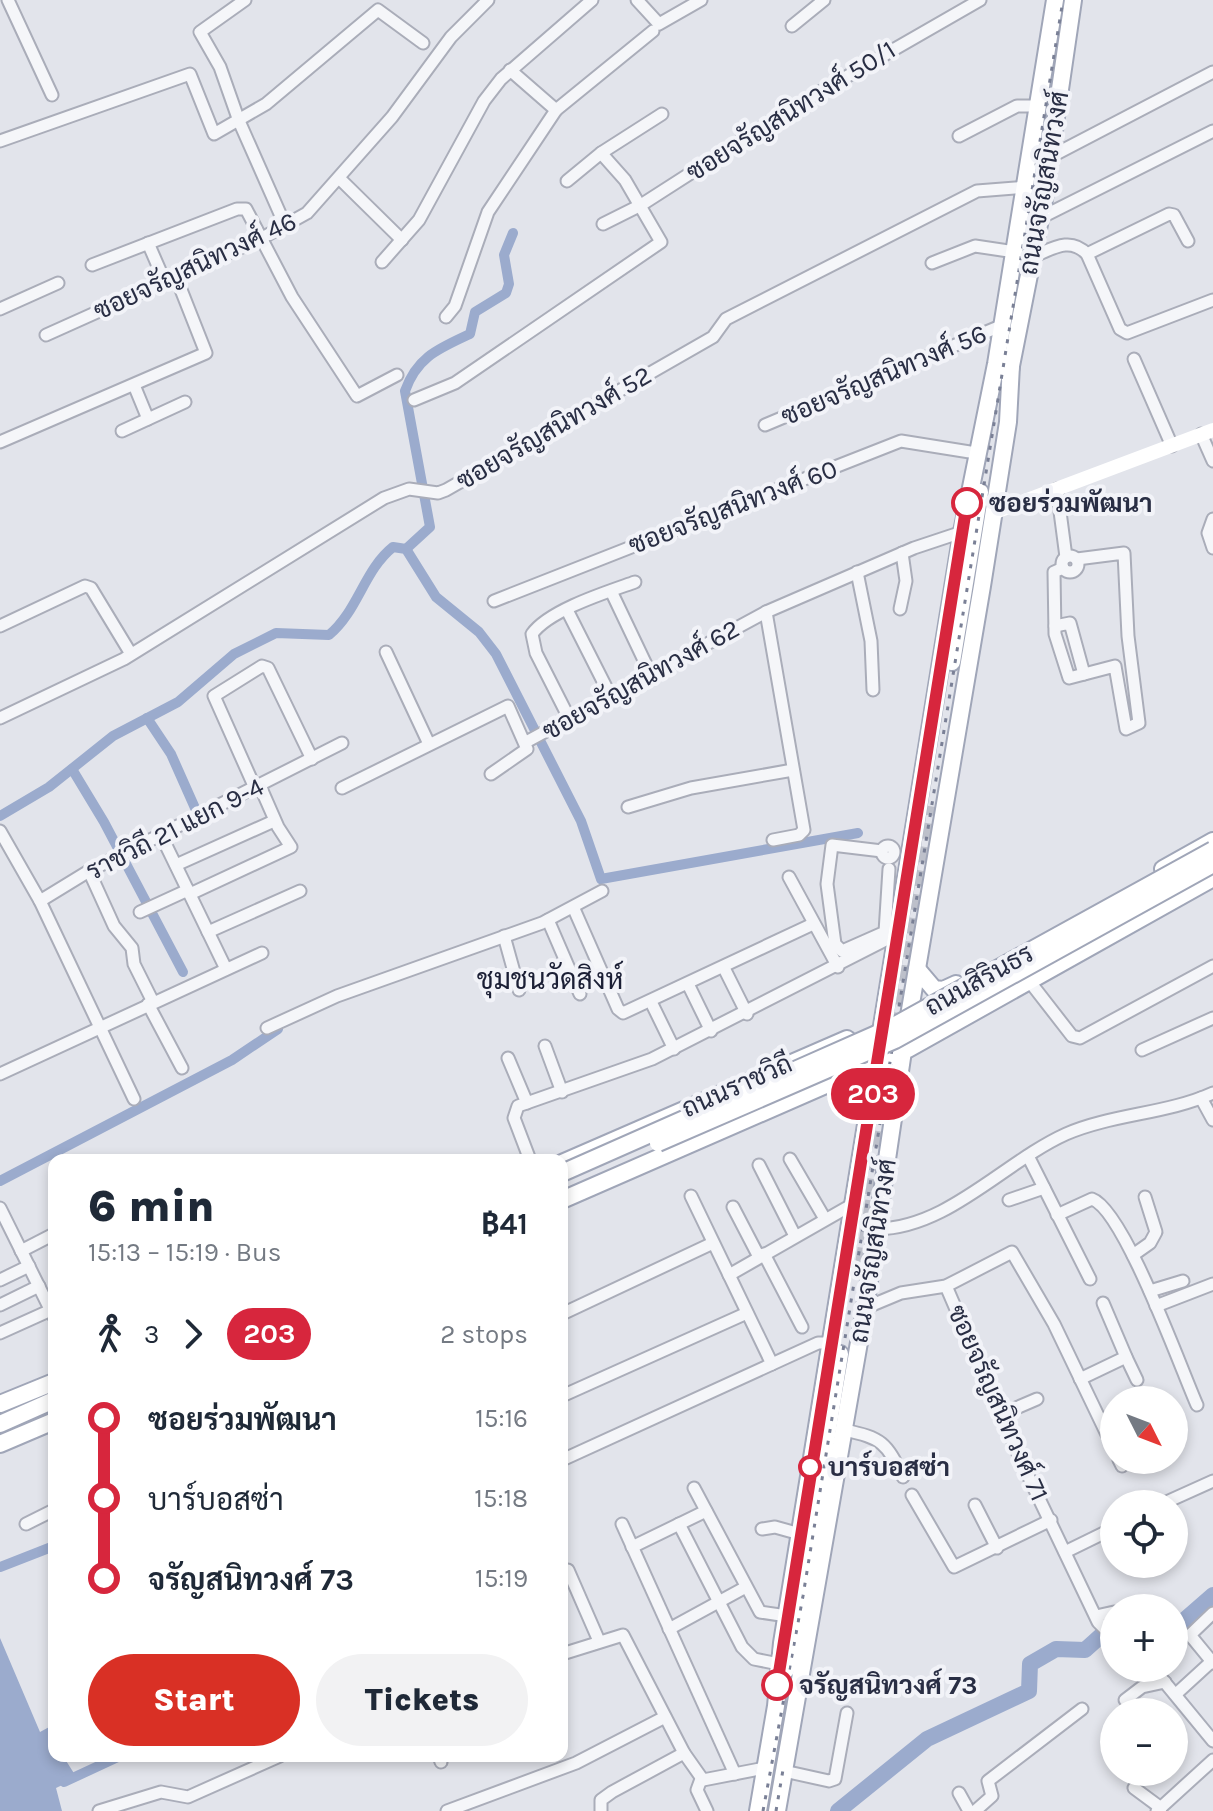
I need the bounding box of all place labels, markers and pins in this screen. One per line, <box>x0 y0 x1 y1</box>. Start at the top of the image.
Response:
marker: ซอยร่วมพัฒนา <box>952 488 982 518</box>
place label: ซอยร่วมพัฒนา <box>989 488 1153 519</box>
place label: บาร์บอสซ่า <box>828 1450 950 1483</box>
marker: บาร์บอสซ่า <box>799 1456 821 1478</box>
place label: จรัญสนิทวงศ์ 73 <box>799 1668 977 1701</box>
marker: จรัญสนิทวงศ์ 73 <box>762 1670 792 1700</box>

